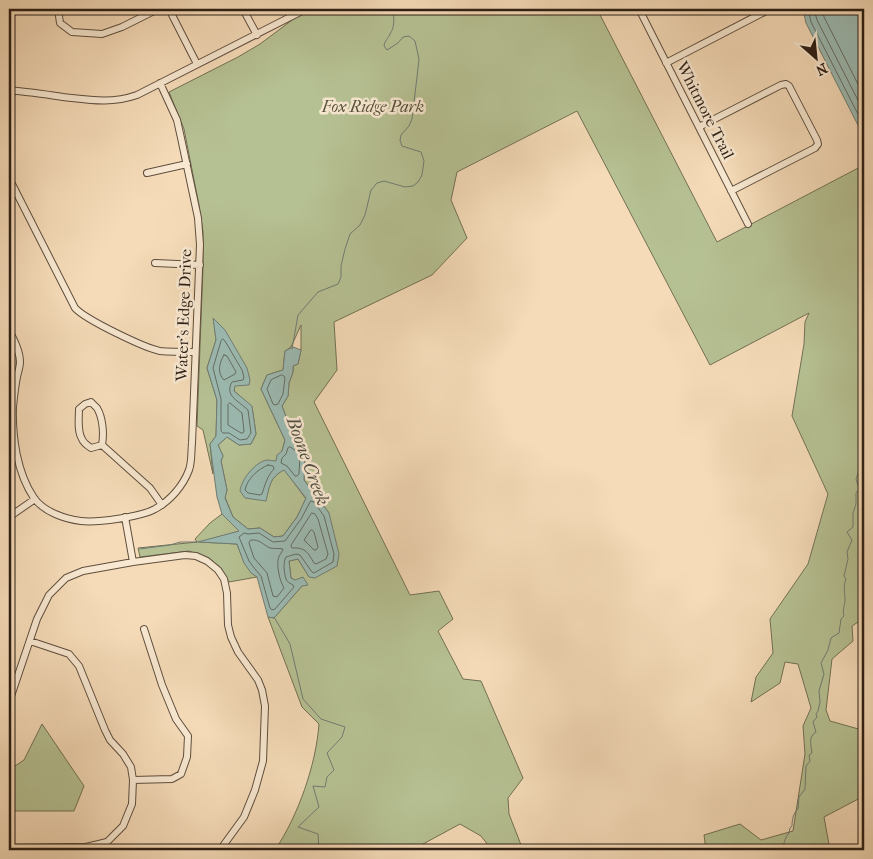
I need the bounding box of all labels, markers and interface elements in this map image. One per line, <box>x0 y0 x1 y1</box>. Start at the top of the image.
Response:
north arrow <box>790 32 840 82</box>
street label: Whitmore Trail <box>672 57 739 163</box>
text: N <box>813 59 830 79</box>
park label: Fox Ridge Park <box>321 97 424 116</box>
street label: Water’s Edge Drive <box>172 248 195 383</box>
water label: Boone Creek <box>281 413 333 508</box>

